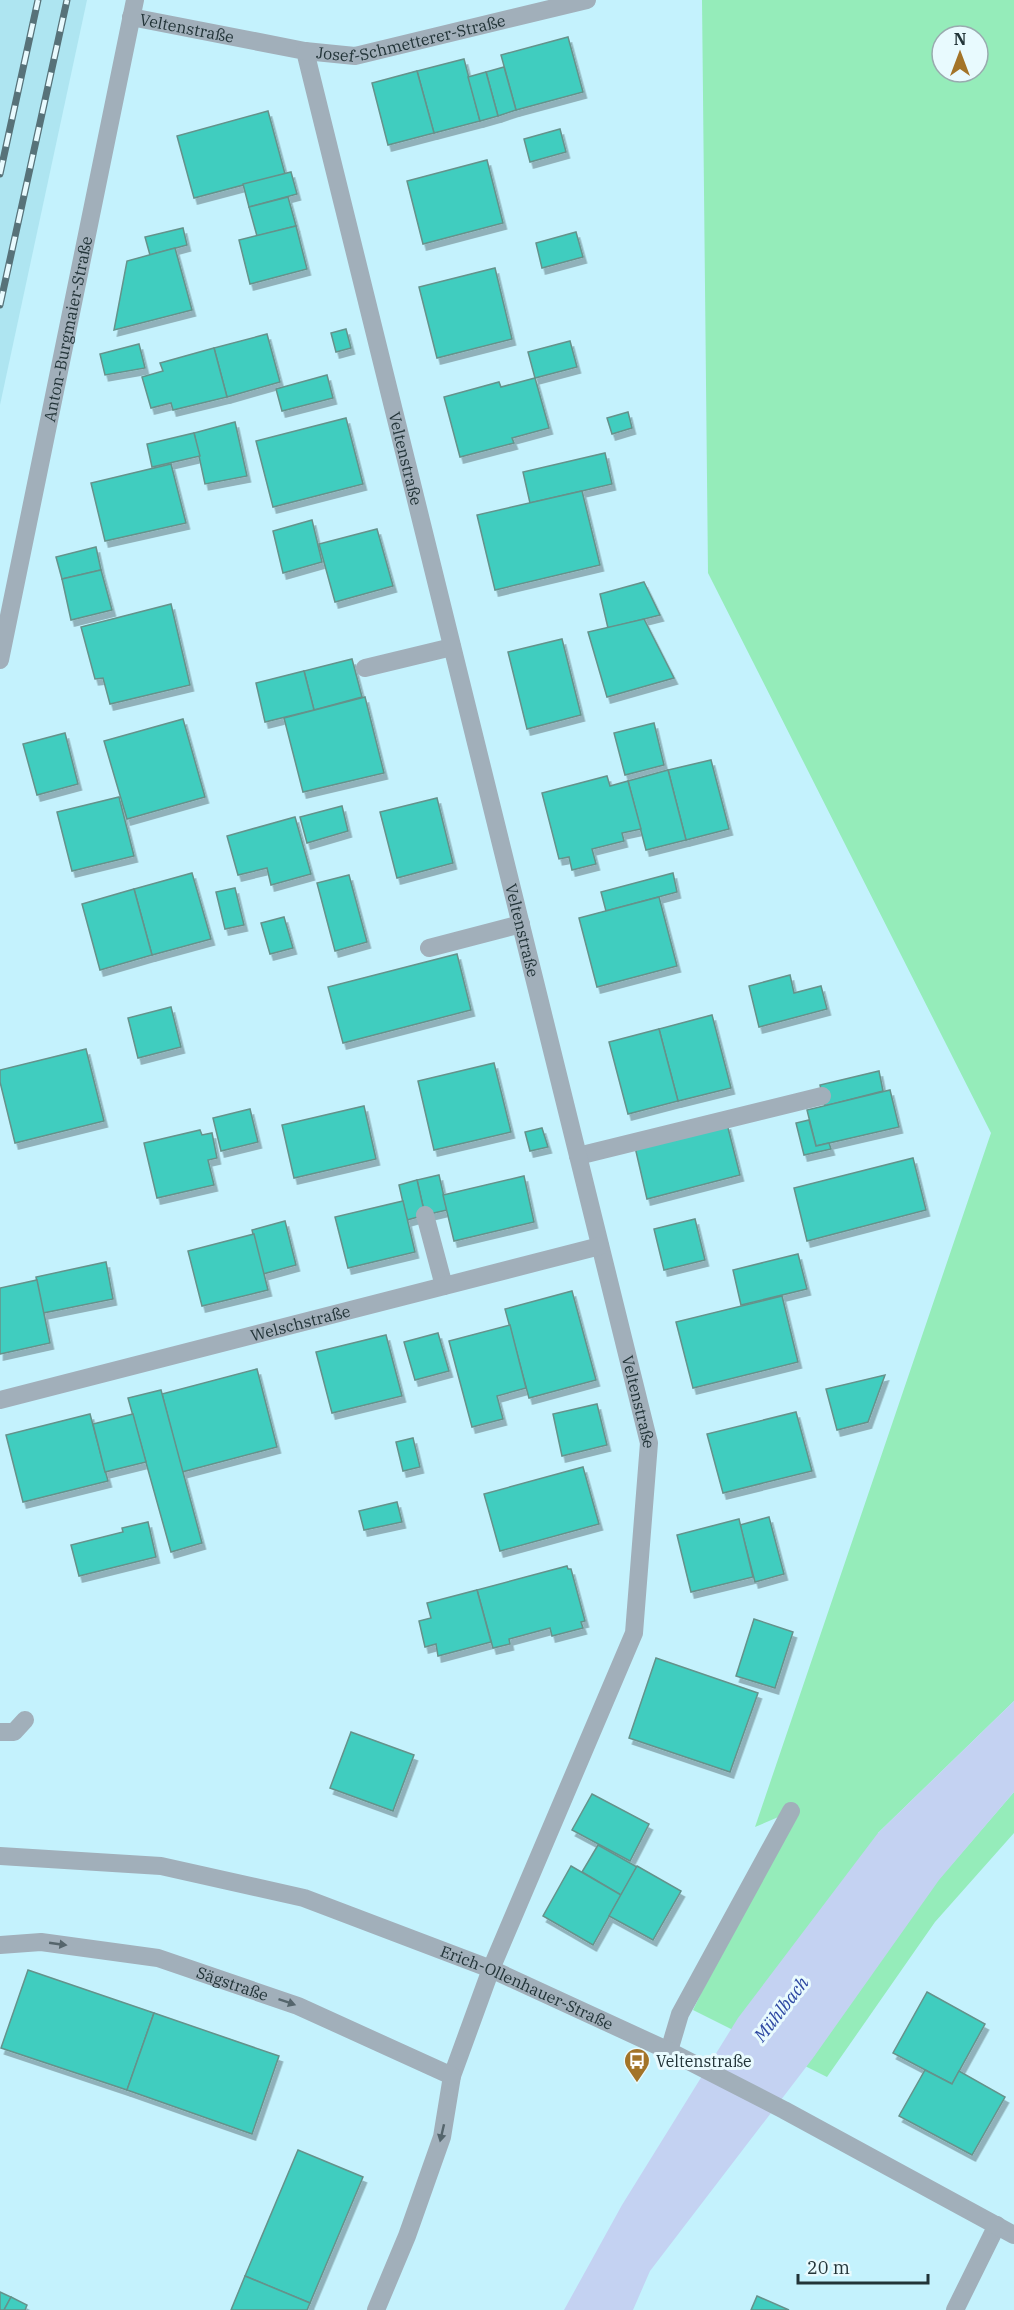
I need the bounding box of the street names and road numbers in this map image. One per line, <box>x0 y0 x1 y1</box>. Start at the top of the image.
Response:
street label: Veltenstraße <box>138 9 236 47</box>
street label: Josef-Schmetterer-Straße <box>315 10 507 66</box>
street label: Anton-Burgmaier-Straße <box>39 234 96 423</box>
street label: Veltenstraße <box>385 410 427 507</box>
street label: Veltenstraße <box>501 881 543 979</box>
street label: Welschstraße <box>248 1301 352 1345</box>
street label: Veltenstraße <box>618 1353 659 1449</box>
street label: Erich-Ollenhauer-Straße <box>438 1941 617 2034</box>
street label: Sägstraße <box>194 1962 271 2005</box>

